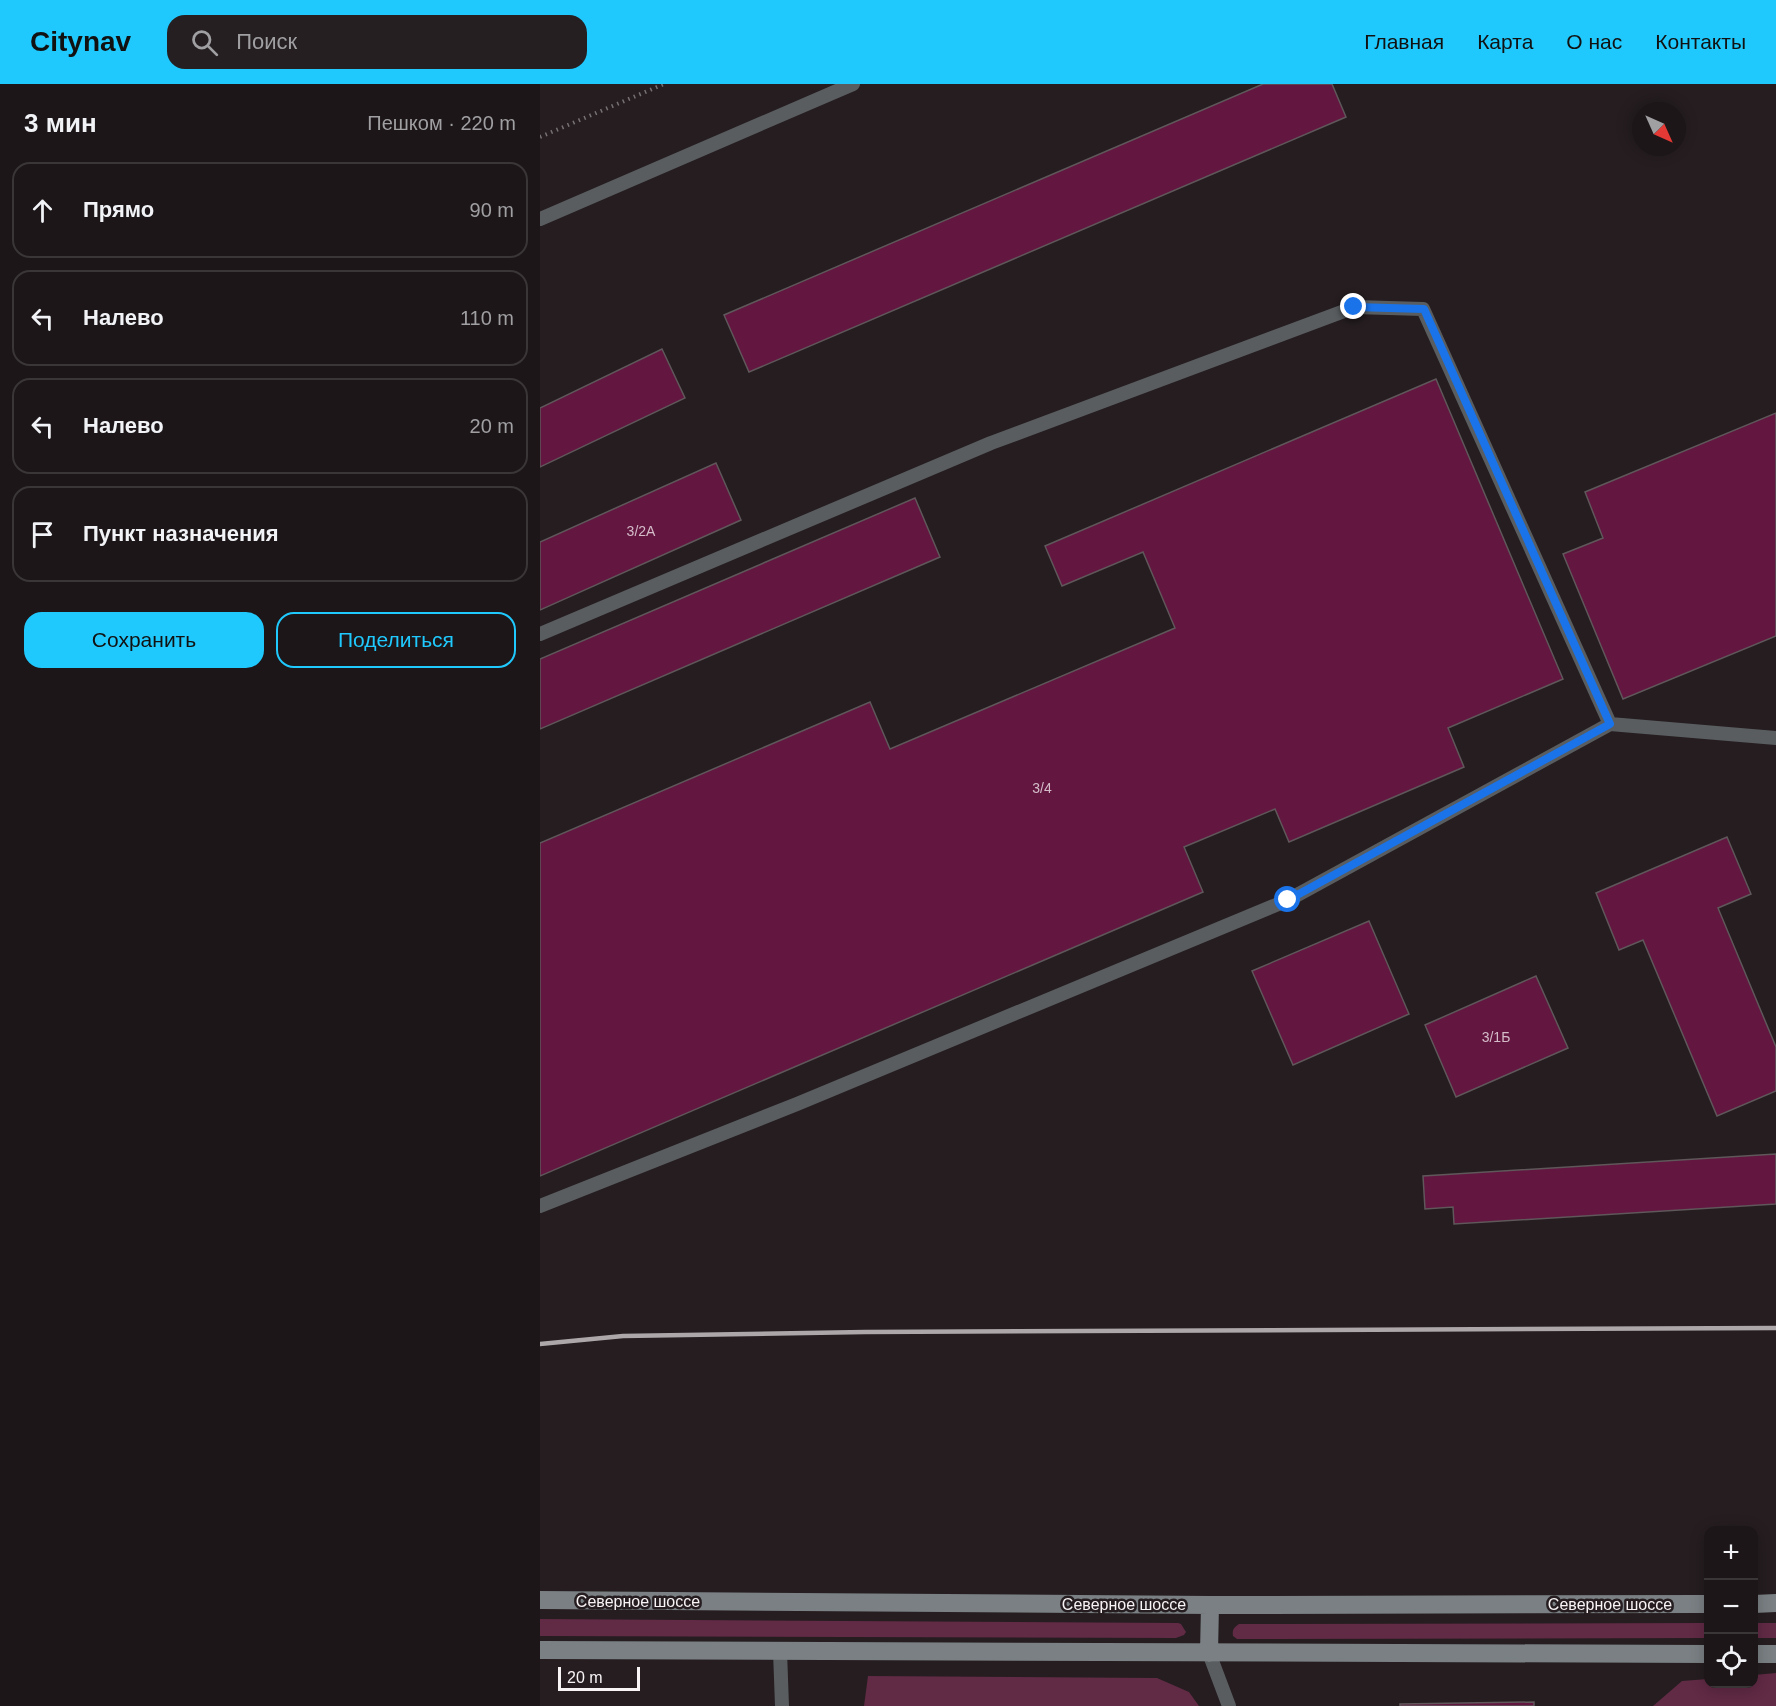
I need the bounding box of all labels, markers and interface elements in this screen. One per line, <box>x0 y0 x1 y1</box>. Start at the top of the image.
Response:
search box <box>167 15 587 69</box>
text: Citynav <box>30 26 131 57</box>
icon: search <box>188 26 221 59</box>
text: Поиск <box>236 29 297 54</box>
text: Главная <box>1364 30 1444 53</box>
text: Карта <box>1477 30 1533 53</box>
text: О нас <box>1566 30 1622 53</box>
text: Контакты <box>1655 30 1746 53</box>
north arrow <box>1632 102 1686 156</box>
text: 3 мин <box>24 108 97 138</box>
text: Пешком · 220 m <box>367 112 516 134</box>
icon: ahead <box>26 194 59 227</box>
text: Прямо <box>83 197 154 222</box>
text: 90 m <box>470 199 514 221</box>
route end <box>1340 293 1366 319</box>
icon: left <box>26 302 59 335</box>
text: Налево <box>83 305 164 330</box>
text: 110 m <box>460 307 514 329</box>
icon: left <box>26 410 59 443</box>
text: Налево <box>83 413 164 438</box>
text: 20 m <box>470 415 514 437</box>
icon: arrive <box>26 518 59 551</box>
text: Пункт назначения <box>83 521 279 546</box>
house number: 3/2А <box>627 523 656 539</box>
button: Сохранить <box>24 612 264 668</box>
button: Поделиться <box>276 612 516 668</box>
house number: 3/4 <box>1032 780 1052 796</box>
route start <box>1274 886 1300 912</box>
house number: 3/1Б <box>1482 1029 1510 1045</box>
map controls <box>1704 1526 1758 1688</box>
button: + <box>1704 1526 1758 1580</box>
button: − <box>1704 1580 1758 1634</box>
street label: Северное шоссе <box>576 1593 700 1610</box>
street label: Северное шоссе <box>1062 1596 1186 1613</box>
street label: Северное шоссе <box>1548 1596 1672 1613</box>
button: locate <box>1704 1634 1758 1688</box>
scale bar <box>558 1664 640 1692</box>
text: 20 m <box>567 1669 603 1686</box>

